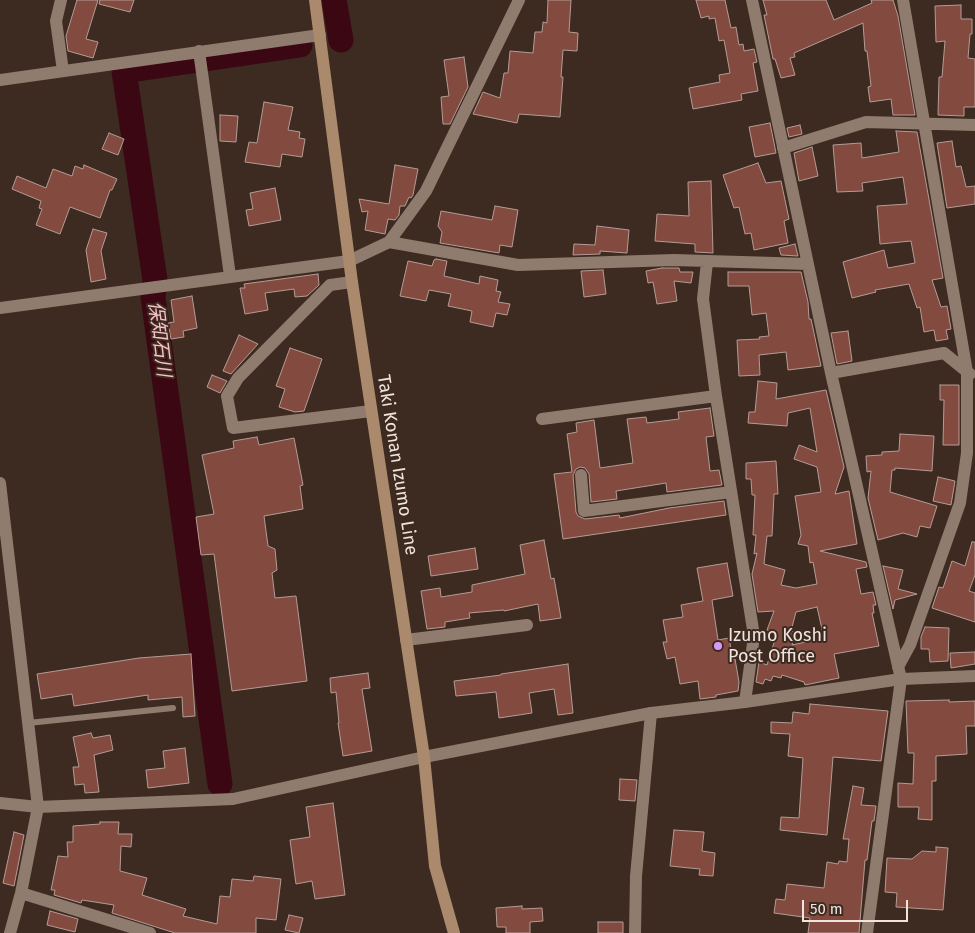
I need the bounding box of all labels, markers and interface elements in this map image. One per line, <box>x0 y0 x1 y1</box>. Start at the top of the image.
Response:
water label: 保知石川 <box>143 300 175 378</box>
street label: Taki Konan Izumo Line <box>372 373 422 557</box>
place label: Izumo Koshi Post Office <box>728 625 827 668</box>
marker: Izumo Koshi Post Office <box>712 640 724 652</box>
scale bar <box>805 890 911 922</box>
text: 50 m <box>810 900 843 918</box>

